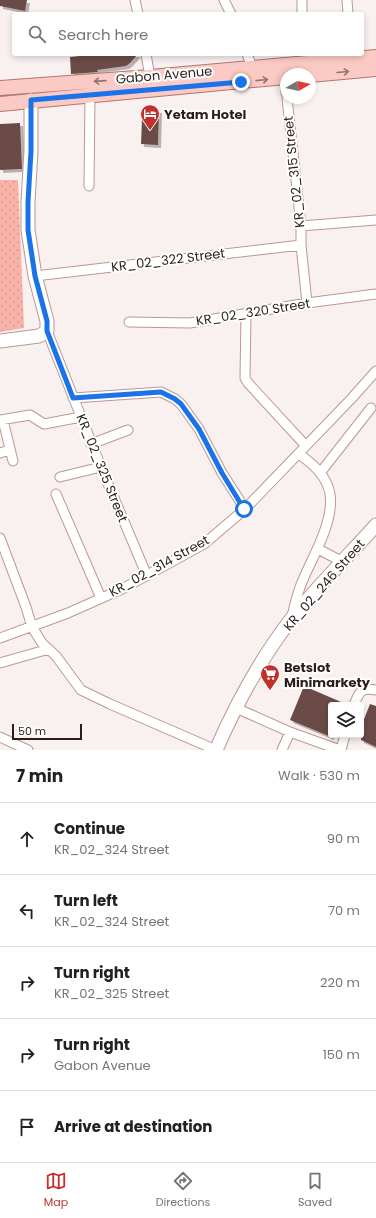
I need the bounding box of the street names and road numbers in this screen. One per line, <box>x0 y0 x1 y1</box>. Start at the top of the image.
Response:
street label: Gabon Avenue <box>115 61 213 89</box>
street label: KR_02_315 Street <box>279 115 309 229</box>
street label: KR_02_322 Street <box>110 244 226 276</box>
street label: KR_02_320 Street <box>195 294 312 330</box>
street label: KR_02_325 Street <box>72 411 132 525</box>
street label: KR_02_314 Street <box>105 530 213 601</box>
street label: KR_02_246 Street <box>279 535 369 635</box>

